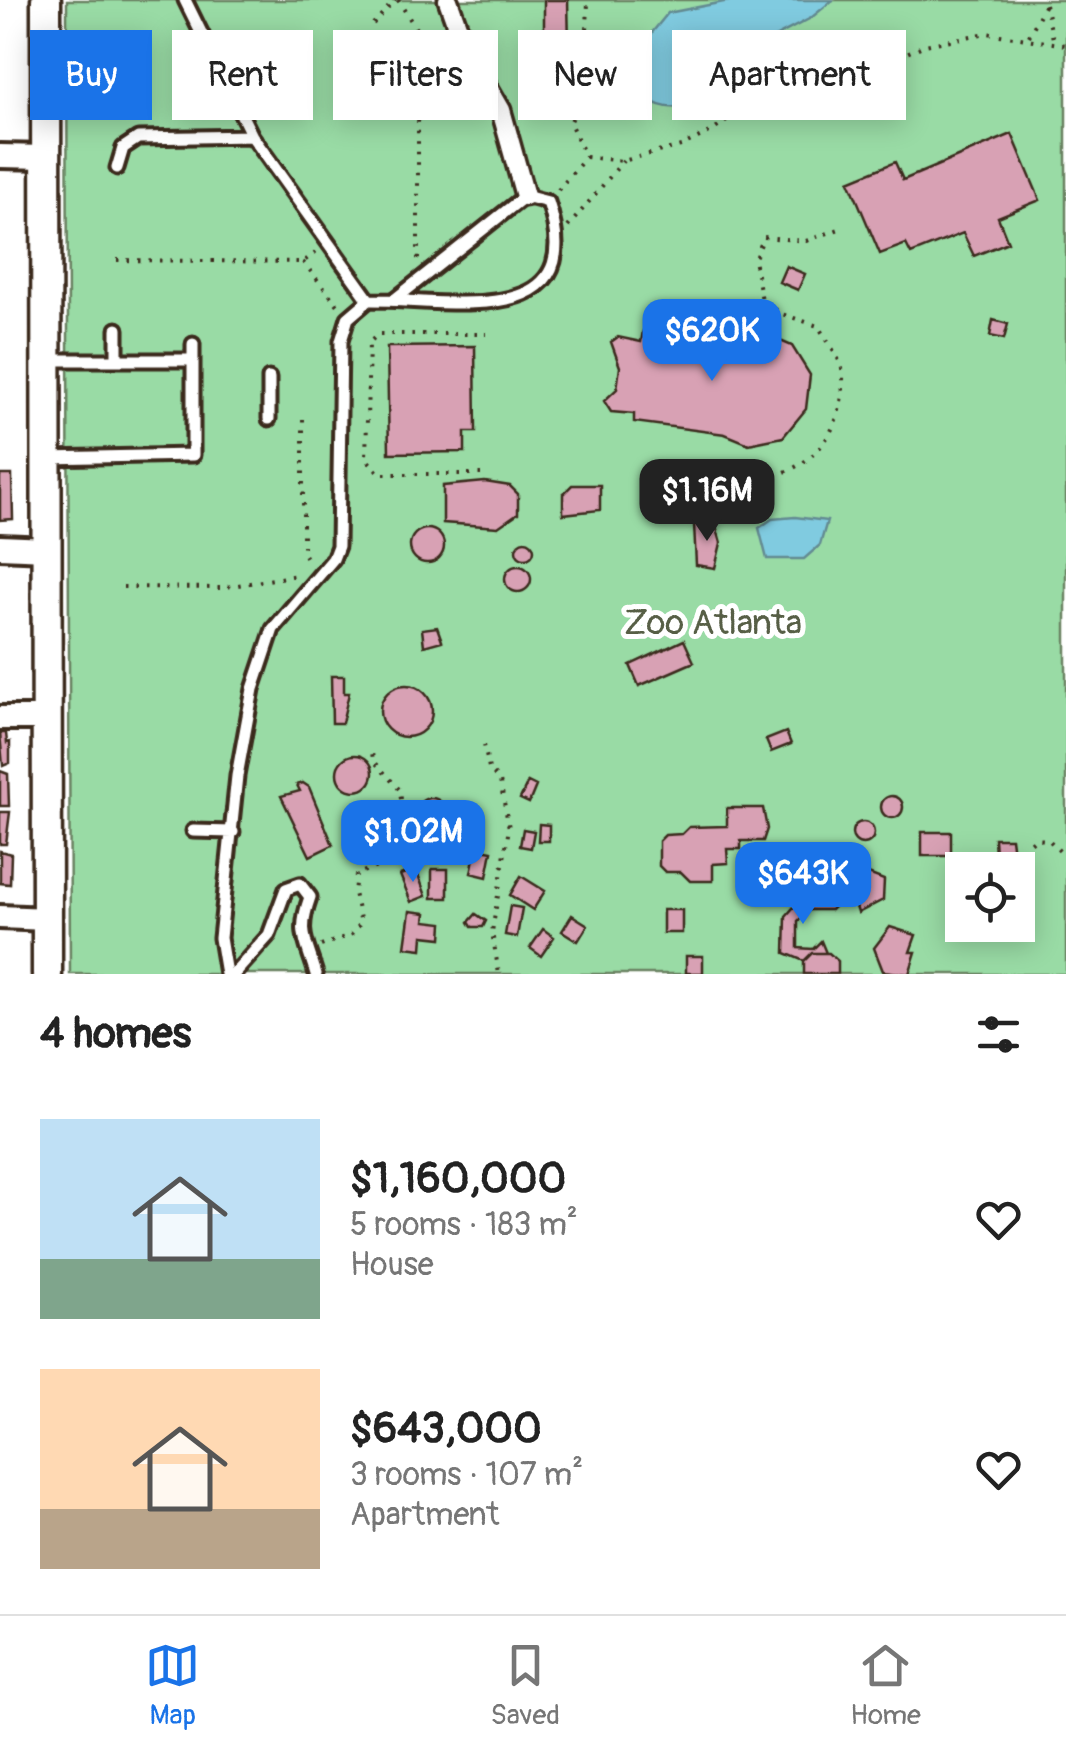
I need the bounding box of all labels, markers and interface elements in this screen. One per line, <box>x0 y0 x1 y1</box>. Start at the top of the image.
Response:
chip: Buy <box>30 30 152 120</box>
chip: Rent <box>172 30 313 120</box>
chip: Filters <box>333 30 498 120</box>
chip: New <box>518 30 652 120</box>
chip: Apartment <box>672 30 906 120</box>
pin: $620K <box>642 299 782 384</box>
text: $620K <box>664 311 760 351</box>
pin: $1.16M <box>626 459 788 544</box>
text: $1.16M <box>661 471 753 511</box>
park label: Zoo Atlanta <box>624 601 802 645</box>
pin: $1.02M <box>332 800 494 885</box>
text: $1.02M <box>363 812 463 852</box>
pin: $643K <box>733 842 873 927</box>
map controls <box>945 852 1035 942</box>
button: locate <box>945 852 1035 942</box>
text: $643K <box>757 854 849 894</box>
icon: filters <box>971 1007 1026 1062</box>
text: 4 homes <box>40 1008 191 1060</box>
text: $1,160,000 <box>350 1153 566 1205</box>
icon: home <box>120 1159 240 1279</box>
icon: heart <box>971 1192 1026 1247</box>
text: 5 rooms · 183 m² <box>350 1205 578 1245</box>
text: House <box>350 1245 434 1285</box>
text: $643,000 <box>350 1403 542 1455</box>
icon: home <box>120 1409 240 1529</box>
icon: heart <box>971 1442 1026 1497</box>
text: 3 rooms · 107 m² <box>350 1455 583 1495</box>
text: Apartment <box>350 1495 499 1535</box>
tab: Map <box>145 1638 200 1733</box>
tab: Saved <box>490 1638 560 1733</box>
tab: Home <box>850 1638 921 1733</box>

